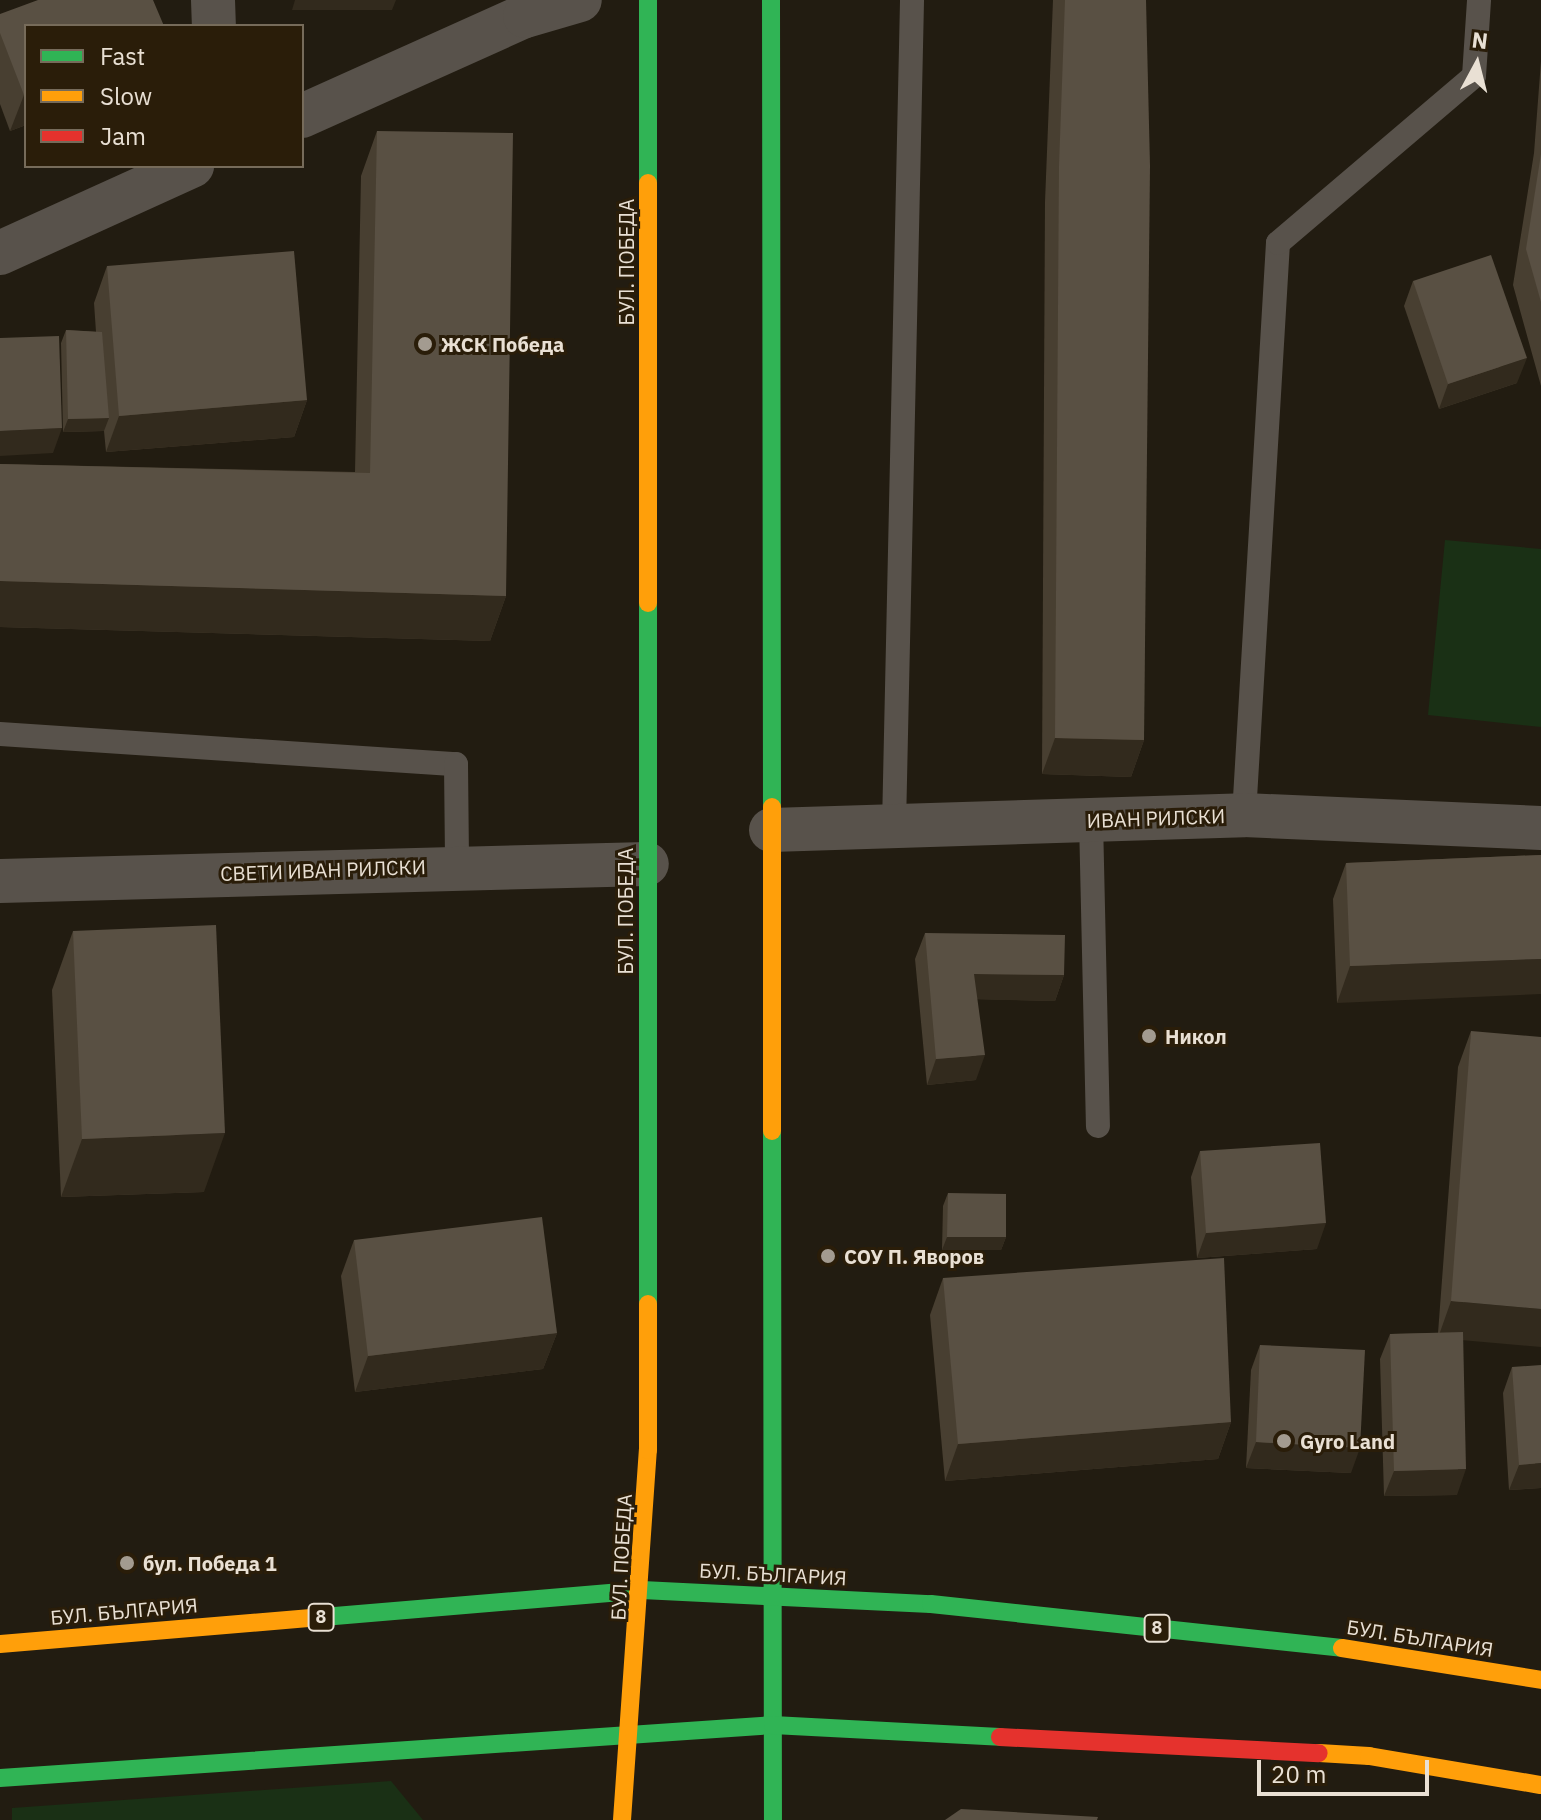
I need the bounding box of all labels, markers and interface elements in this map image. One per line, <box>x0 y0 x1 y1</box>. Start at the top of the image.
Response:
legend <box>24 24 304 168</box>
north arrow <box>1437 24 1517 104</box>
text: N <box>1470 24 1490 55</box>
text: Fast <box>100 40 145 72</box>
text: Slow <box>100 80 152 112</box>
text: Jam <box>100 120 146 152</box>
street label: БУЛ. ПОБЕДА <box>614 199 638 325</box>
place label: ЖСК Победа <box>441 332 564 356</box>
marker: ЖСК Победа <box>416 335 434 353</box>
street label: ИВАН РИЛСКИ <box>1086 804 1226 832</box>
street label: БУЛ. ПОБЕДА <box>613 848 637 974</box>
street label: СВЕТИ ИВАН РИЛСКИ <box>220 854 426 886</box>
place label: Никол <box>1165 1024 1227 1048</box>
marker: Никол <box>1140 1027 1158 1045</box>
place label: СОУ П. Яворов <box>844 1244 984 1268</box>
marker: СОУ П. Яворов <box>819 1247 837 1265</box>
place label: Gyro Land <box>1300 1429 1395 1453</box>
marker: Gyro Land <box>1275 1432 1293 1450</box>
street label: БУЛ. ПОБЕДА <box>606 1493 636 1621</box>
place label: бул. Победа 1 <box>143 1551 277 1575</box>
marker: бул. Победа 1 <box>118 1554 136 1572</box>
street label: БУЛ. БЪЛГАРИЯ <box>699 1558 847 1590</box>
street label: БУЛ. БЪЛГАРИЯ <box>49 1593 199 1629</box>
road number: 8 <box>307 1603 335 1631</box>
road number: 8 <box>1143 1614 1171 1642</box>
street label: БУЛ. БЪЛГАРИЯ <box>1345 1615 1495 1661</box>
scale bar <box>1261 1744 1433 1794</box>
text: 20 m <box>1271 1758 1326 1790</box>

